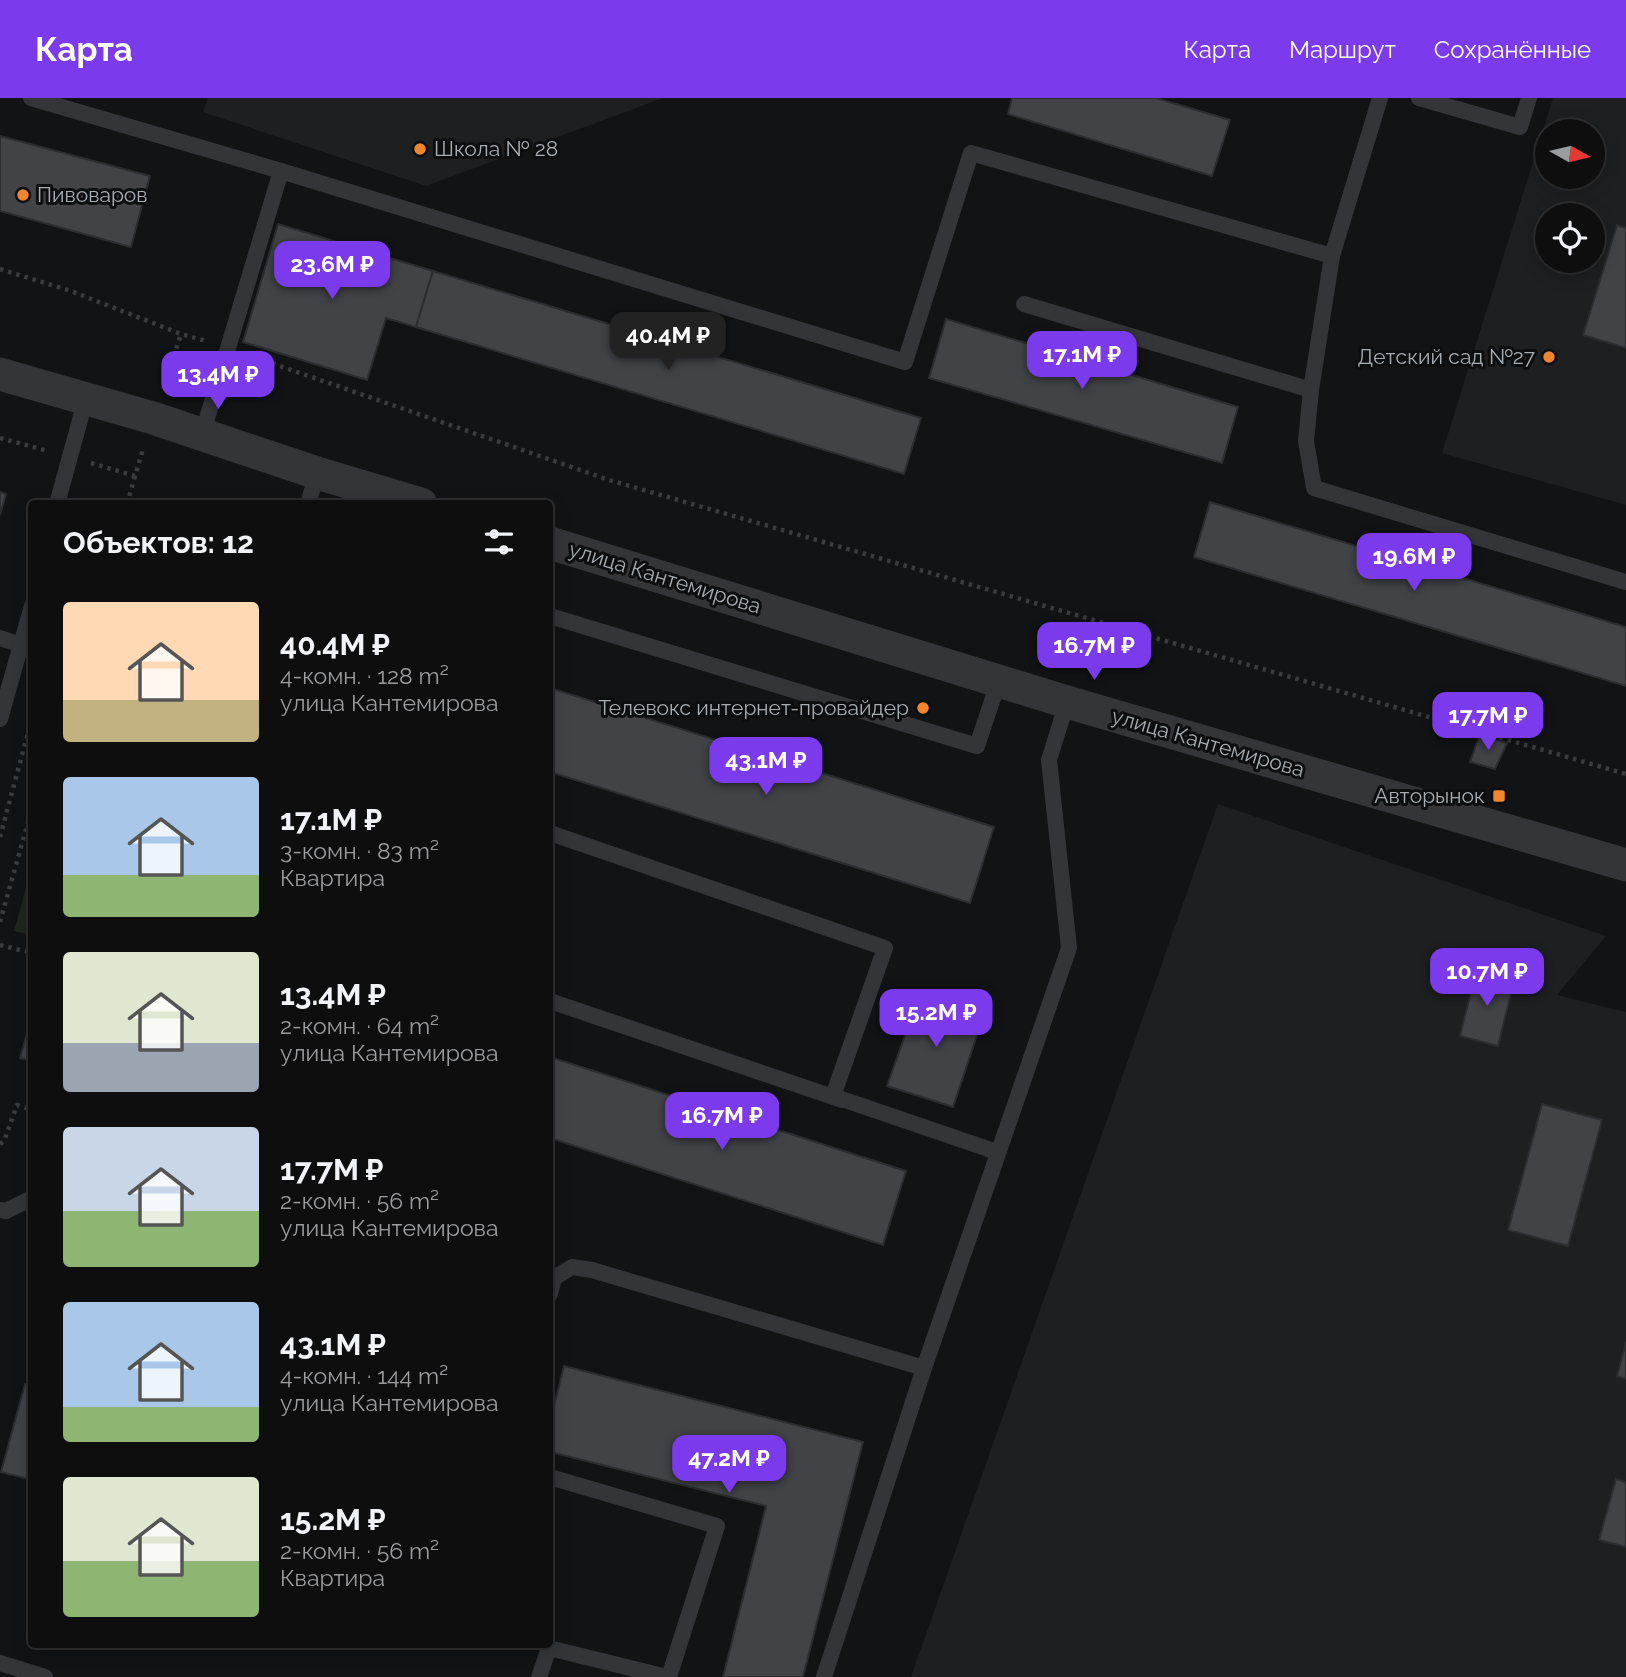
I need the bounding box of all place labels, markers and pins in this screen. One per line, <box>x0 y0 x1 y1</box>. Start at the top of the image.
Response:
place label: Школа № 28 <box>434 136 558 161</box>
marker: Школа № 28 <box>412 141 428 157</box>
place label: Пивоваров <box>37 182 148 207</box>
marker: Пивоваров <box>15 187 31 203</box>
pin: 23.6M ₽ <box>267 242 397 301</box>
pin: 40.4M ₽ <box>603 313 733 372</box>
pin: 17.1M ₽ <box>1017 331 1147 391</box>
place label: Детский сад №27 <box>1358 344 1536 369</box>
marker: Детский сад №27 <box>1541 349 1557 365</box>
pin: 13.4M ₽ <box>153 352 283 411</box>
pin: 19.6M ₽ <box>1349 533 1479 593</box>
pin: 16.7M ₽ <box>1029 622 1159 682</box>
pin: 17.7M ₽ <box>1423 692 1553 752</box>
place label: Телевокс интернет-провайдер <box>598 695 909 720</box>
marker: Телевокс интернет-провайдер <box>915 700 931 716</box>
pin: 43.1M ₽ <box>701 738 831 797</box>
place label: Авторынок <box>1374 783 1485 808</box>
marker: Авторынок <box>1491 788 1507 804</box>
pin: 10.7M ₽ <box>1422 948 1552 1008</box>
pin: 15.2M ₽ <box>871 990 1001 1049</box>
pin: 16.7M ₽ <box>657 1093 787 1152</box>
pin: 47.2M ₽ <box>664 1436 794 1495</box>

